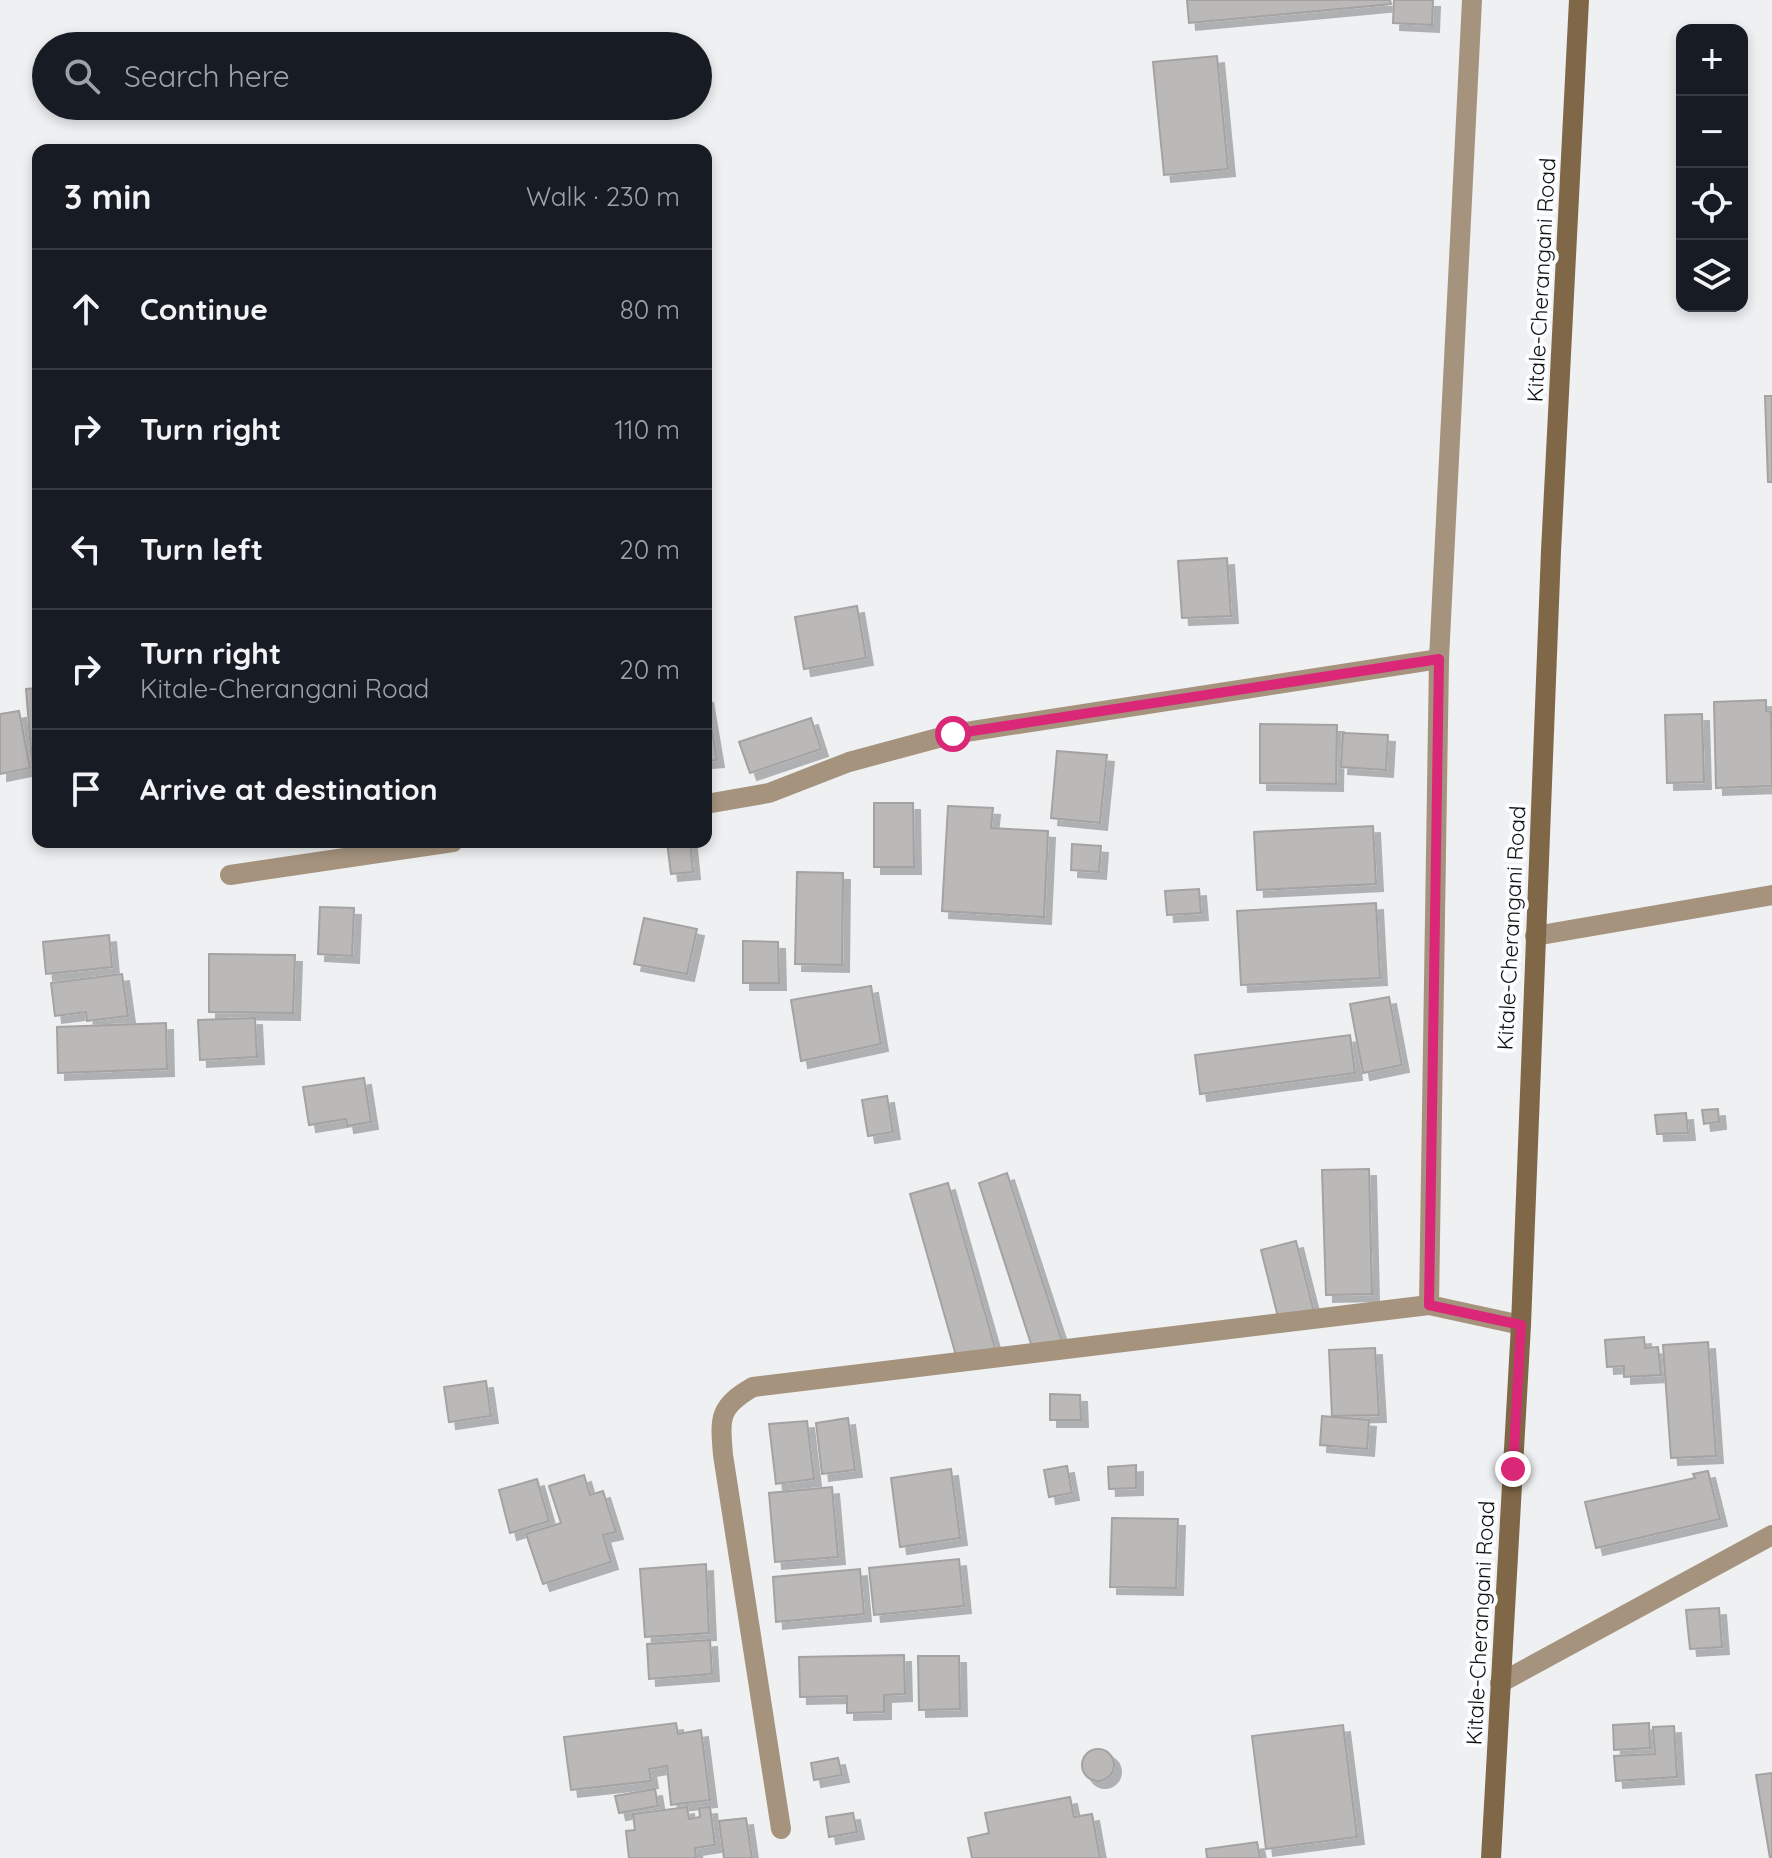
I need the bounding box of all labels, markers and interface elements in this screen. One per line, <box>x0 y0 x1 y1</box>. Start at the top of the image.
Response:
map controls <box>1676 24 1748 312</box>
button: + <box>1676 24 1748 96</box>
search box <box>32 32 712 120</box>
icon: search <box>60 54 104 98</box>
text: Search here <box>124 57 290 95</box>
button: − <box>1676 96 1748 168</box>
street label: Kitale-Cherangani Road <box>1521 157 1561 403</box>
button: locate <box>1676 168 1748 240</box>
text: 3 min <box>64 175 151 218</box>
text: Walk · 230 m <box>526 180 680 213</box>
button: layers <box>1676 240 1748 312</box>
icon: ahead <box>64 287 108 331</box>
text: Continue <box>140 290 268 328</box>
text: 80 m <box>620 293 680 326</box>
icon: right <box>64 407 108 451</box>
text: Turn right <box>140 410 281 448</box>
text: 110 m <box>614 413 680 446</box>
icon: left <box>64 527 108 571</box>
text: Turn left <box>140 530 263 568</box>
text: 20 m <box>619 533 680 566</box>
text: Turn right <box>140 634 281 672</box>
icon: right <box>64 647 108 691</box>
text: 20 m <box>619 653 680 686</box>
text: Kitale-Cherangani Road <box>140 672 429 705</box>
route start <box>935 716 971 752</box>
icon: arrive <box>64 767 108 811</box>
text: Arrive at destination <box>140 770 438 808</box>
street label: Kitale-Cherangani Road <box>1491 805 1531 1051</box>
route end <box>1495 1451 1531 1487</box>
street label: Kitale-Cherangani Road <box>1460 1500 1500 1746</box>

